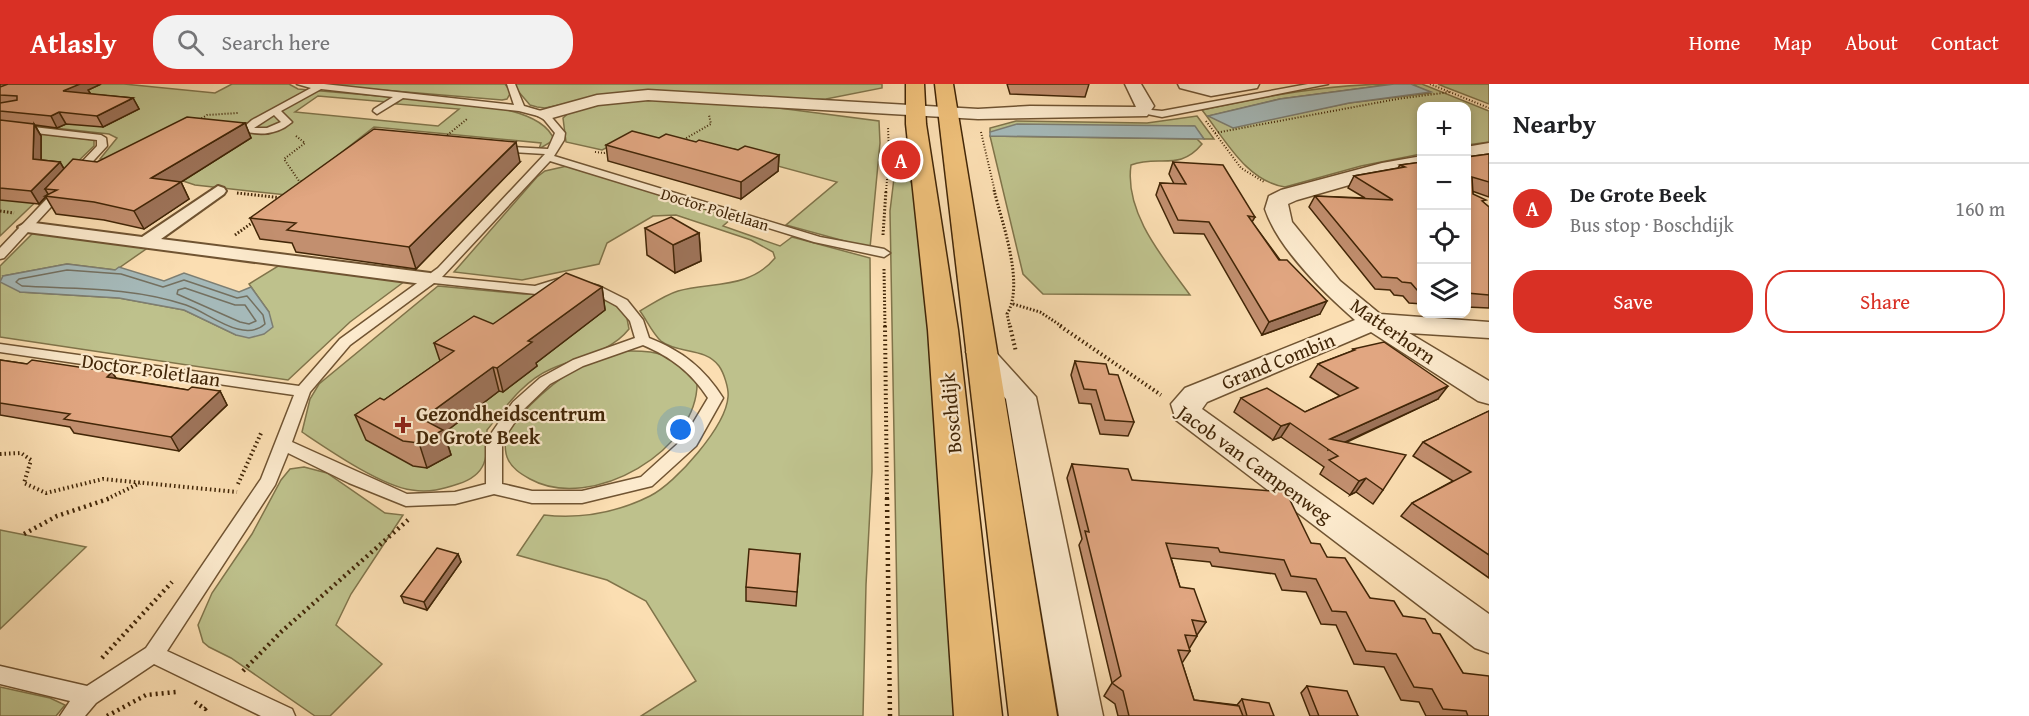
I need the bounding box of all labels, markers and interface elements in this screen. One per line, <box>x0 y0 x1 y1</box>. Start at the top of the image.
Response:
search box <box>153 15 573 69</box>
text: Atlasly <box>30 22 117 63</box>
icon: search <box>174 26 207 59</box>
text: Search here <box>222 26 330 58</box>
text: Home <box>1689 27 1740 58</box>
text: Map <box>1773 27 1812 58</box>
text: About <box>1845 27 1898 58</box>
text: Contact <box>1931 27 1999 58</box>
map controls <box>1417 102 1471 318</box>
button: + <box>1417 102 1471 156</box>
text: Nearby <box>1513 104 1596 143</box>
pin: A <box>882 138 920 182</box>
button: − <box>1417 156 1471 210</box>
text: De Grote Beek <box>1570 178 1707 210</box>
street label: Doctor Poletlaan <box>658 181 772 237</box>
text: A <box>1526 194 1539 223</box>
text: 160 m <box>1955 194 2005 223</box>
button: locate <box>1417 210 1471 264</box>
text: Bus stop · Boschdijk <box>1570 210 1734 239</box>
button: layers <box>1417 264 1471 318</box>
button: Save <box>1513 270 1753 333</box>
button: Share <box>1765 270 2005 333</box>
street label: Matterhorn <box>1345 290 1442 371</box>
street label: Grand Combin <box>1217 325 1339 396</box>
street label: Doctor Poletlaan <box>80 345 222 394</box>
street label: Boschdijk <box>932 371 968 455</box>
street label: Jacob van Campenweg <box>1169 396 1339 530</box>
place label: Gezondheidscentrum De Grote Beek <box>416 399 606 451</box>
your location <box>666 415 695 444</box>
marker: Gezondheidscentrum De Grote Beek <box>394 416 412 434</box>

